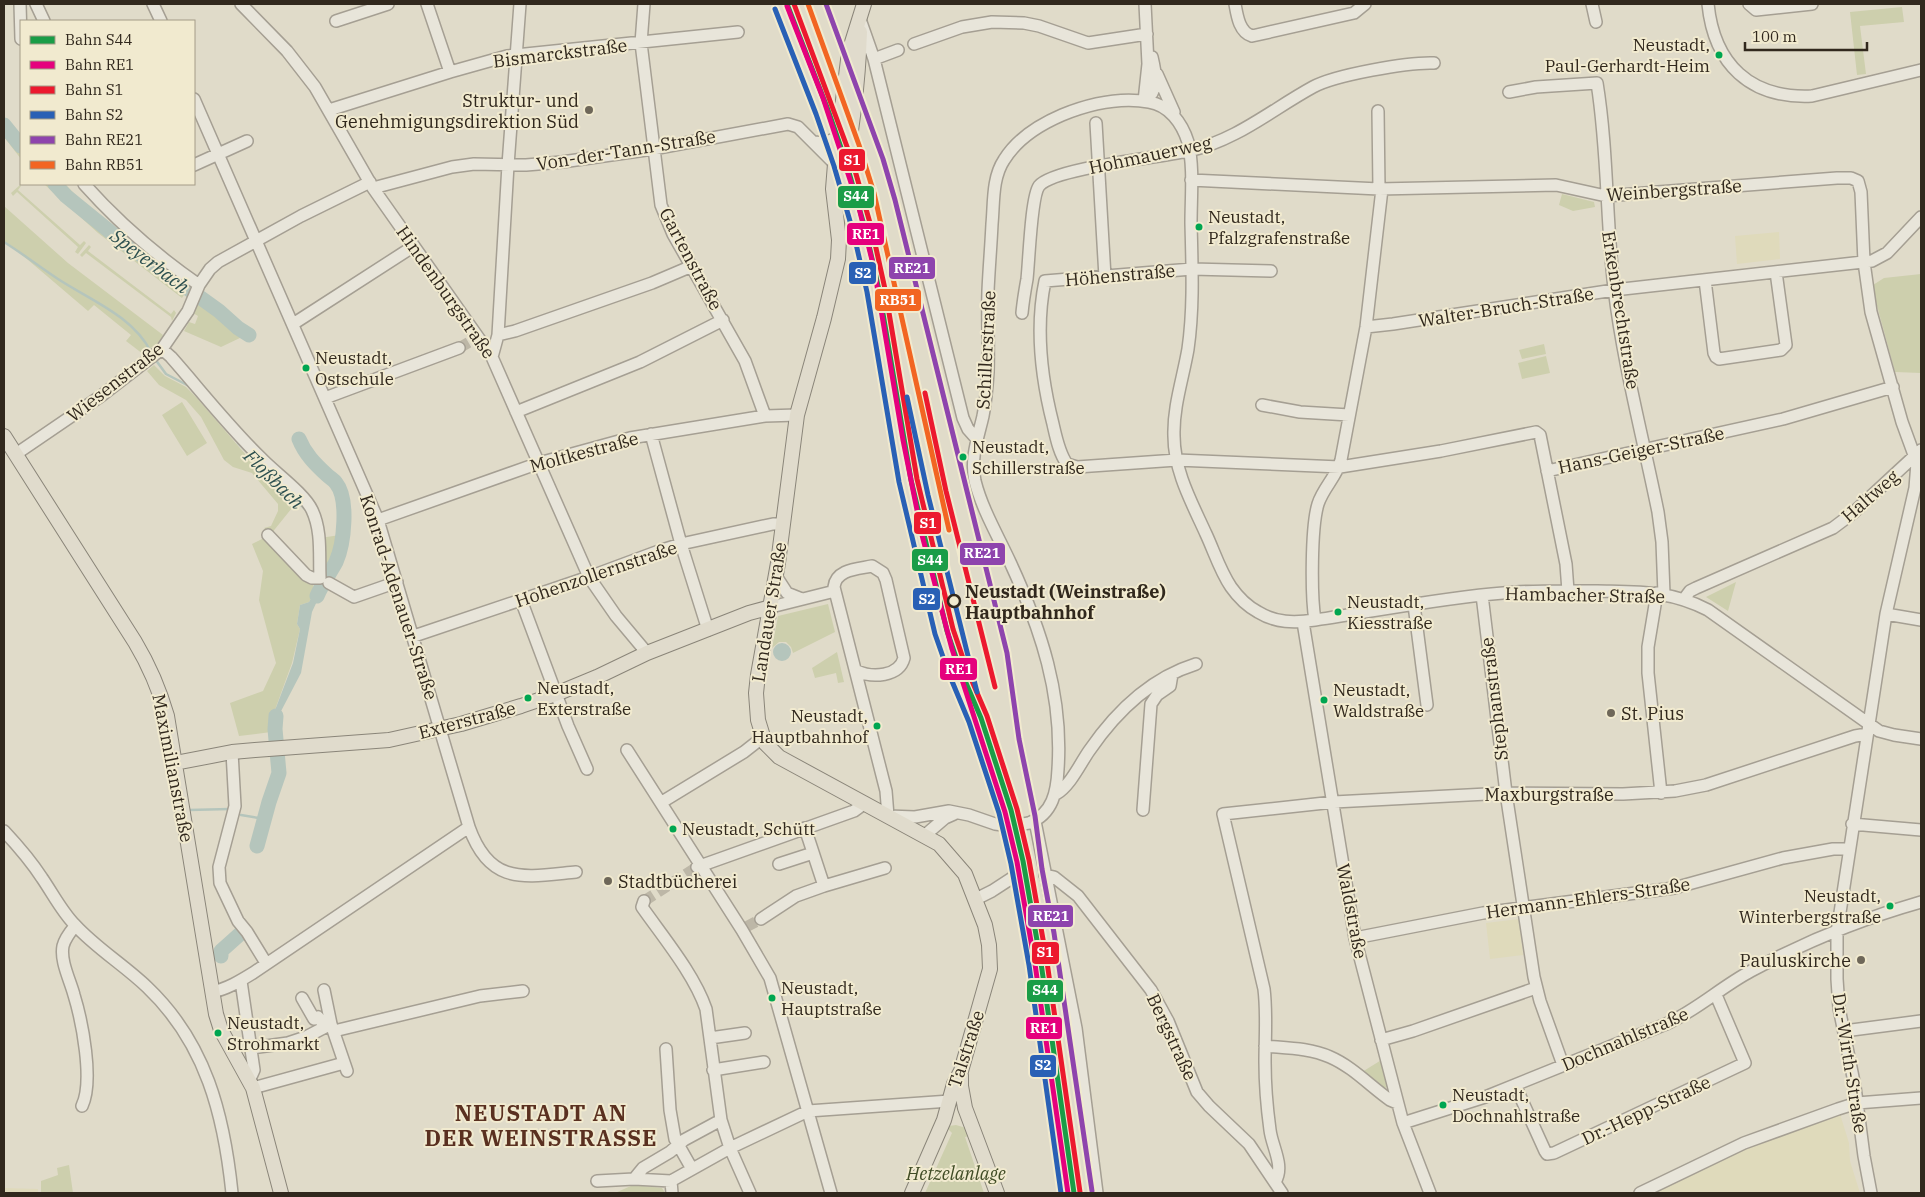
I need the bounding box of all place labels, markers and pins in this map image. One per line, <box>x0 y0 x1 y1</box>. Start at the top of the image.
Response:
place label: Neustadt, Paul-Gerhardt-Heim <box>1545 34 1710 77</box>
marker: Neustadt, Paul-Gerhardt-Heim <box>1714 50 1724 60</box>
place label: Struktur- und Genehmigungsdirektion Süd <box>335 89 579 133</box>
marker: Struktur- und Genehmigungsdirektion Süd <box>583 104 595 116</box>
place label: Neustadt, Pfalzgrafenstraße <box>1208 206 1350 249</box>
marker: Neustadt, Pfalzgrafenstraße <box>1194 222 1204 232</box>
place label: Neustadt, Ostschule <box>315 347 394 390</box>
marker: Neustadt, Ostschule <box>301 363 311 373</box>
place label: Neustadt, Schillerstraße <box>972 436 1085 479</box>
marker: Neustadt, Schillerstraße <box>958 452 968 462</box>
place label: Neustadt (Weinstraße) Hauptbahnhof <box>965 580 1166 624</box>
place label: Neustadt, Kiesstraße <box>1347 591 1433 634</box>
marker: Neustadt (Weinstraße) Hauptbahnhof <box>947 594 961 608</box>
marker: Neustadt, Kiesstraße <box>1333 607 1343 617</box>
place label: Neustadt, Exterstraße <box>537 677 631 720</box>
place label: Neustadt, Waldstraße <box>1333 679 1424 722</box>
marker: Neustadt, Exterstraße <box>523 693 533 703</box>
marker: Neustadt, Waldstraße <box>1319 695 1329 705</box>
place label: St. Pius <box>1621 702 1684 725</box>
place label: Neustadt, Hauptbahnhof <box>751 705 869 748</box>
marker: St. Pius <box>1605 707 1617 719</box>
marker: Neustadt, Hauptbahnhof <box>872 721 882 731</box>
place label: Neustadt, Schütt <box>682 818 815 840</box>
marker: Neustadt, Schütt <box>668 824 678 834</box>
place label: Stadtbücherei <box>618 870 738 893</box>
marker: Stadtbücherei <box>602 875 614 887</box>
place label: Neustadt, Winterbergstraße <box>1739 885 1881 928</box>
marker: Neustadt, Winterbergstraße <box>1885 901 1895 911</box>
place label: Pauluskirche <box>1739 949 1851 972</box>
marker: Pauluskirche <box>1855 954 1867 966</box>
place label: Neustadt, Hauptstraße <box>781 977 882 1020</box>
marker: Neustadt, Hauptstraße <box>767 993 777 1003</box>
place label: Neustadt, Strohmarkt <box>227 1012 320 1055</box>
marker: Neustadt, Strohmarkt <box>213 1028 223 1038</box>
place label: Neustadt, Dochnahlstraße <box>1452 1084 1580 1127</box>
marker: Neustadt, Dochnahlstraße <box>1438 1100 1448 1110</box>

